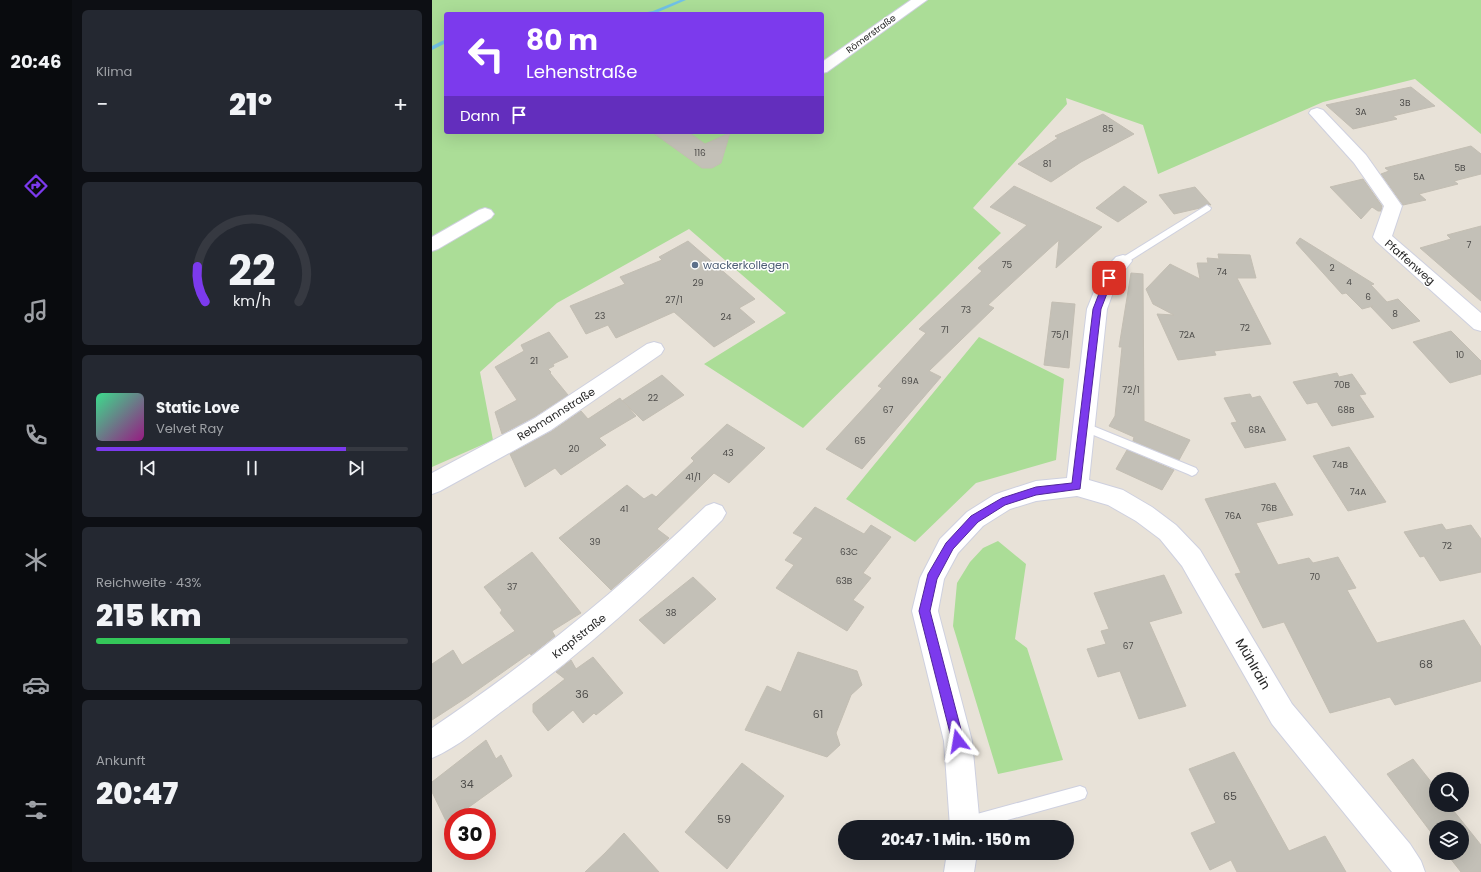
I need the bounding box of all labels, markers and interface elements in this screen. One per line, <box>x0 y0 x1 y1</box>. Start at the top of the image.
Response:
street label: Römerstraße <box>844 12 899 56</box>
text: 80 m <box>526 21 598 60</box>
icon: left <box>460 28 512 80</box>
text: 20:46 <box>11 49 61 74</box>
text: Lehenstraße <box>526 59 637 84</box>
text: Klima <box>96 62 132 81</box>
text: 21° <box>229 83 272 126</box>
text: − <box>96 89 108 120</box>
text: + <box>393 89 408 120</box>
house number: 3B <box>1400 97 1411 109</box>
icon: arrive <box>508 104 530 126</box>
text: Dann <box>460 105 500 126</box>
house number: 3A <box>1355 106 1367 118</box>
house number: 85 <box>1102 123 1114 135</box>
house number: 116 <box>694 147 706 159</box>
house number: 81 <box>1043 158 1051 170</box>
house number: 5B <box>1454 162 1466 174</box>
house number: 5A <box>1413 171 1425 183</box>
icon: directions <box>22 172 50 200</box>
street label: Pfaffenweg <box>1381 236 1439 288</box>
house number: 7 <box>1467 239 1472 251</box>
text: 22 <box>228 240 276 299</box>
place label: wackerkollegen <box>703 257 789 273</box>
house number: 75 <box>1002 259 1013 271</box>
marker: wackerkollegen <box>690 260 700 270</box>
pin <box>1092 261 1126 295</box>
house number: 2 <box>1329 262 1335 274</box>
house number: 74 <box>1217 266 1228 278</box>
icon: arrive <box>1098 267 1120 289</box>
house number: 4 <box>1346 276 1352 288</box>
house number: 29 <box>693 277 704 289</box>
text: km/h <box>233 290 271 310</box>
house number: 6 <box>1365 291 1371 303</box>
house number: 27/1 <box>665 294 683 306</box>
icon: music <box>22 297 50 325</box>
house number: 73 <box>961 304 971 316</box>
house number: 8 <box>1392 308 1398 320</box>
house number: 23 <box>595 310 605 322</box>
house number: 24 <box>721 311 732 323</box>
house number: 72 <box>1240 322 1250 334</box>
house number: 71 <box>941 324 949 336</box>
house number: 75/1 <box>1051 329 1069 341</box>
house number: 72A <box>1179 329 1195 341</box>
house number: 10 <box>1456 349 1465 361</box>
house number: 21 <box>530 355 538 367</box>
house number: 69A <box>901 375 919 387</box>
house number: 70B <box>1334 379 1351 391</box>
street label: Rebmannstraße <box>514 383 598 444</box>
house number: 72/1 <box>1122 384 1140 396</box>
house number: 22 <box>648 392 658 404</box>
text: Static Love <box>156 397 240 418</box>
house number: 67 <box>883 404 893 416</box>
house number: 68B <box>1338 404 1355 416</box>
text: Velvet Ray <box>156 419 224 438</box>
icon: phone <box>22 421 50 449</box>
house number: 68A <box>1248 424 1266 436</box>
house number: 65 <box>854 435 866 447</box>
house number: 20 <box>569 443 580 455</box>
house number: 43 <box>723 447 733 459</box>
icon: previous <box>137 457 159 479</box>
icon: pause <box>241 457 263 479</box>
icon: next <box>345 457 367 479</box>
house number: 74B <box>1332 459 1349 471</box>
house number: 41/1 <box>685 471 701 483</box>
house number: 74A <box>1350 486 1366 498</box>
house number: 76B <box>1261 502 1278 514</box>
house number: 41 <box>620 503 628 515</box>
house number: 76A <box>1225 510 1241 522</box>
house number: 39 <box>590 536 601 548</box>
house number: 72 <box>1442 540 1452 552</box>
icon: climate <box>22 546 50 574</box>
house number: 63C <box>840 546 858 558</box>
house number: 70 <box>1310 571 1321 583</box>
text: Reichweite · 43% <box>96 573 201 592</box>
house number: 63B <box>836 575 853 587</box>
house number: 37 <box>507 581 517 593</box>
text: 215 km <box>96 594 201 637</box>
house number: 38 <box>666 607 677 619</box>
street label: Krapfstraße <box>549 610 610 662</box>
street label: Mühlrain <box>1231 635 1275 693</box>
house number: 67 <box>1123 640 1133 652</box>
house number: 68 <box>1419 656 1433 672</box>
icon: car <box>22 671 50 699</box>
house number: 36 <box>575 686 589 702</box>
house number: 61 <box>813 706 823 722</box>
position arrow <box>937 720 979 762</box>
text: Ankunft <box>96 751 145 770</box>
text: 20:47 <box>96 772 178 815</box>
map controls <box>1429 772 1469 860</box>
button: search <box>1429 772 1469 812</box>
house number: 34 <box>460 776 474 792</box>
house number: 65 <box>1223 788 1237 804</box>
icon: filters <box>22 796 50 824</box>
speed limit sign: 30 <box>444 808 496 860</box>
house number: 59 <box>717 811 731 827</box>
button: layers <box>1429 820 1469 860</box>
text: 20:47 · 1 Min. · 150 m <box>882 829 1030 850</box>

